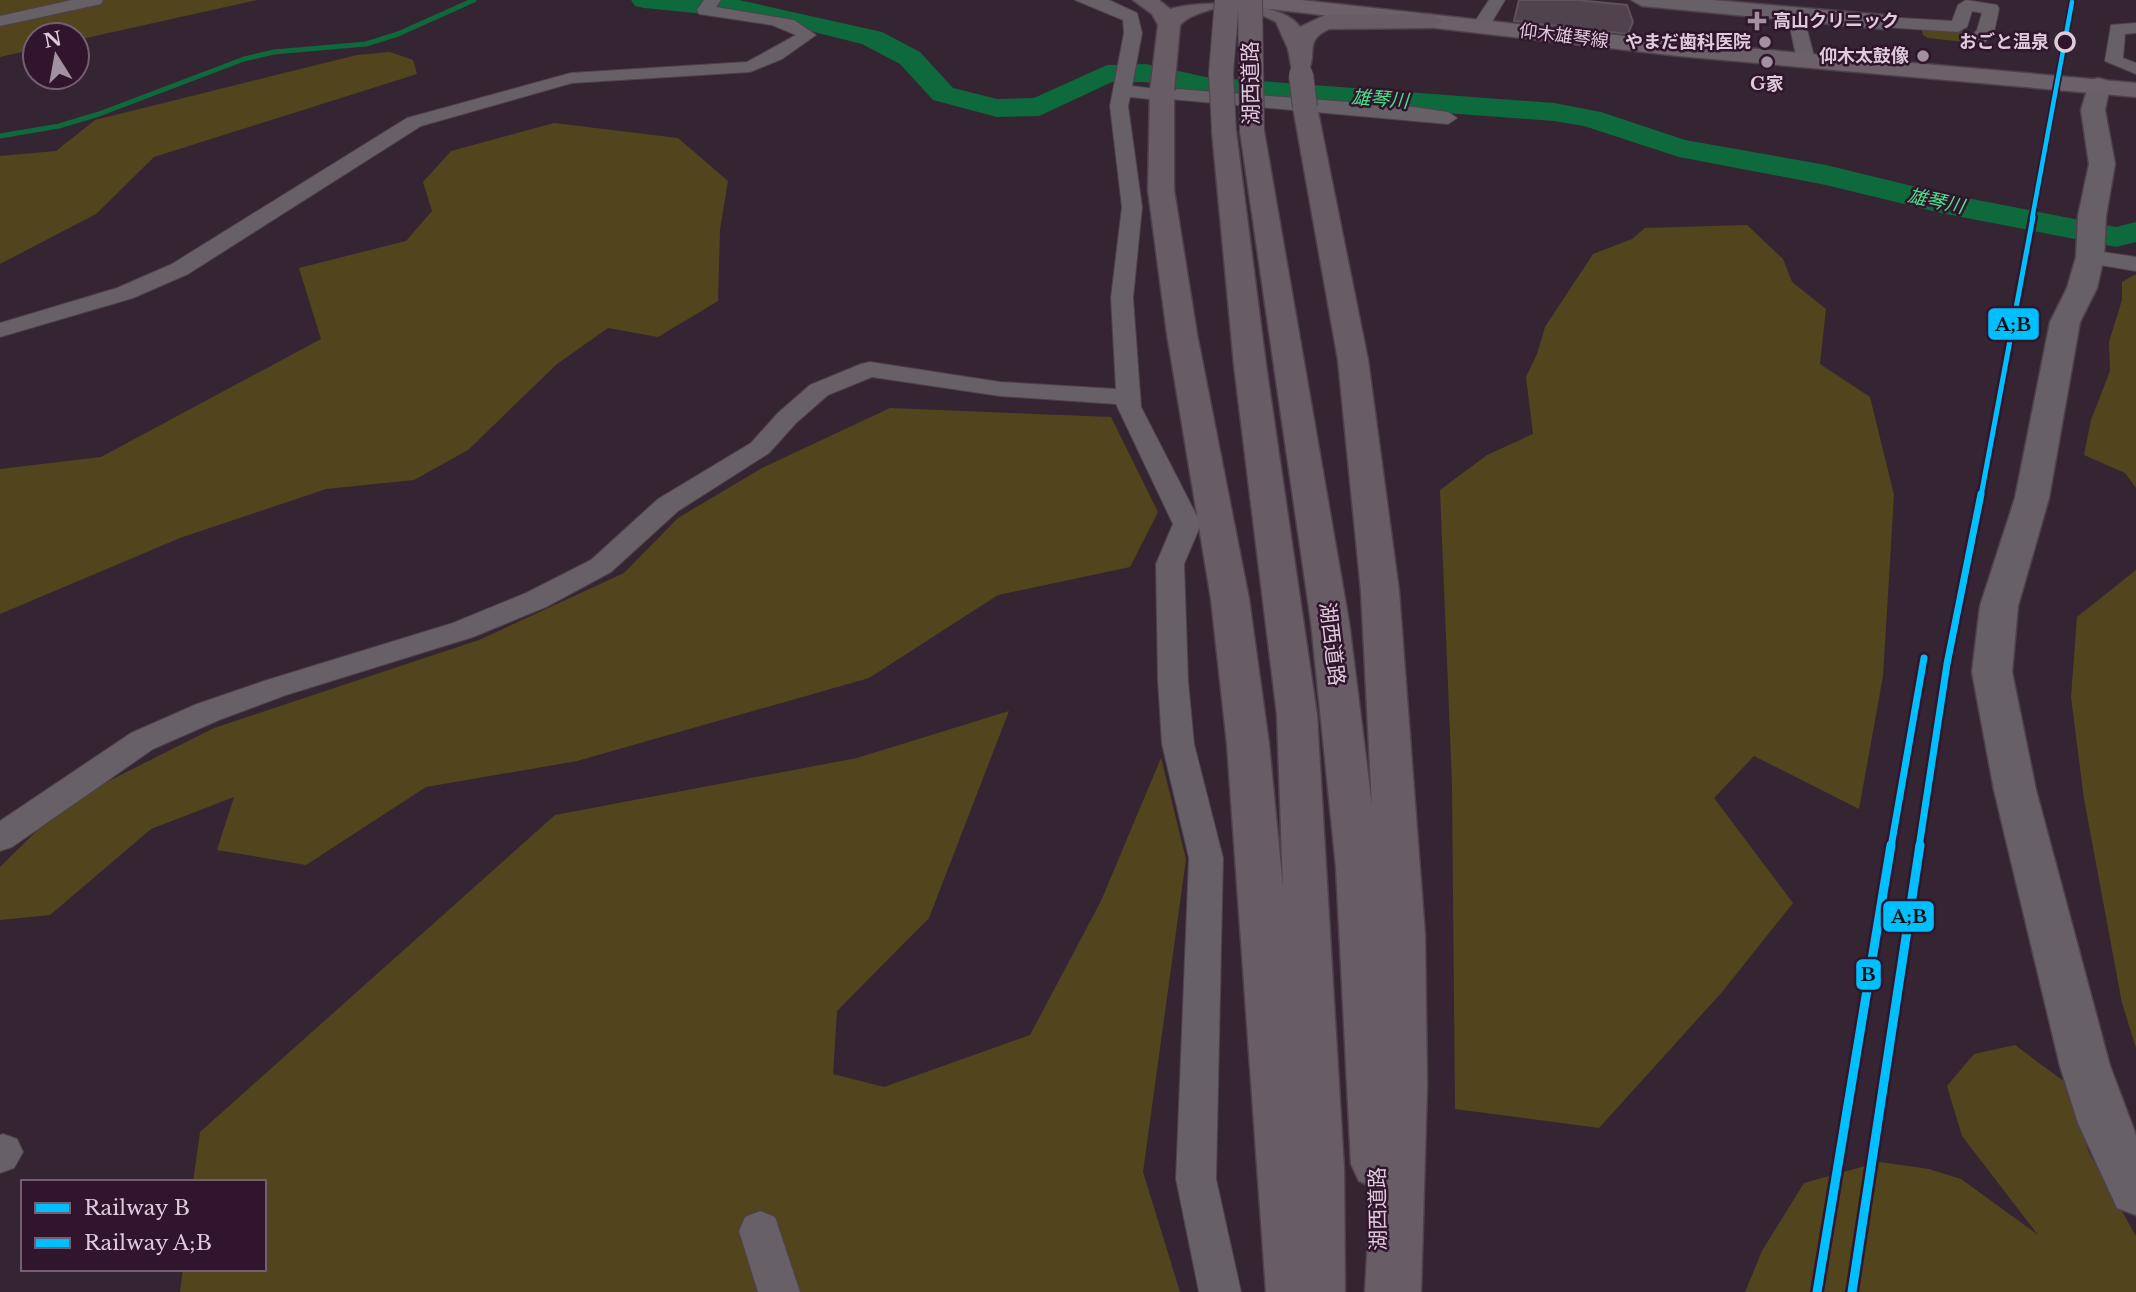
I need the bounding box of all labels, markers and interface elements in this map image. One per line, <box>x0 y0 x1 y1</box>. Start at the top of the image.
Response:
place label: 高山クリニック <box>1773 10 1899 32</box>
marker: 高山クリニック <box>1747 11 1767 31</box>
street label: 仰木雄琴線 <box>1518 20 1610 52</box>
north arrow <box>21 21 91 91</box>
text: N <box>42 27 64 53</box>
place label: やまだ歯科医院 <box>1625 31 1751 53</box>
place label: おごと温泉 <box>1959 31 2049 53</box>
marker: おごと温泉 <box>2055 32 2075 52</box>
marker: やまだ歯科医院 <box>1757 34 1773 50</box>
street label: 湖西道路 <box>1237 41 1265 125</box>
place label: 仰木太鼓像 <box>1819 45 1909 67</box>
marker: 仰木太鼓像 <box>1915 48 1931 64</box>
marker: G家 <box>1759 54 1775 70</box>
place label: G家 <box>1750 73 1784 95</box>
water label: 雄琴川 <box>1351 86 1411 113</box>
water label: 雄琴川 <box>1906 184 1968 219</box>
line badge: A;B <box>1987 307 2040 341</box>
text: A;B <box>1994 313 2031 336</box>
street label: 湖西道路 <box>1314 601 1350 687</box>
line badge: A;B <box>1882 900 1935 933</box>
text: A;B <box>1890 905 1927 928</box>
line badge: B <box>1855 958 1882 991</box>
text: B <box>1860 963 1876 986</box>
street label: 湖西道路 <box>1364 1167 1392 1251</box>
legend <box>21 1180 266 1271</box>
text: Railway B <box>84 1195 190 1221</box>
text: Railway A;B <box>84 1230 212 1256</box>

